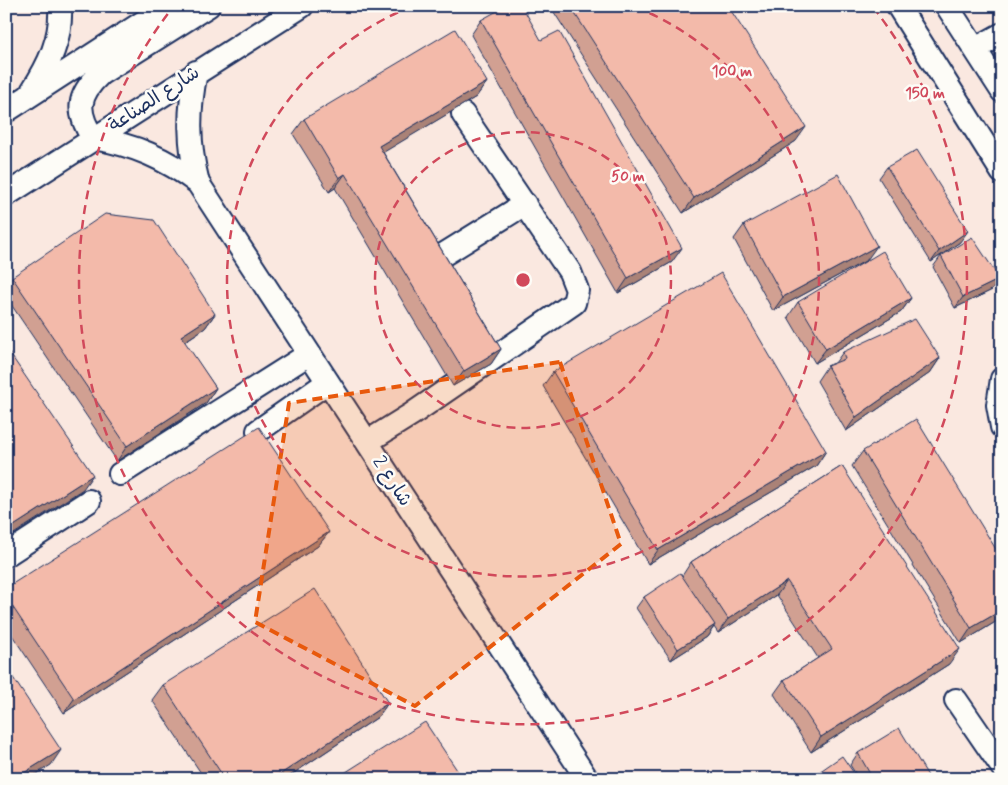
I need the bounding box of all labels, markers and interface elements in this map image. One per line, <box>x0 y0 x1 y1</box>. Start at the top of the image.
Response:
street label: شارع الصناعة <box>104 60 204 138</box>
text: 100 m <box>712 62 752 82</box>
text: 150 m <box>905 84 945 104</box>
text: 50 m <box>611 167 645 187</box>
centre of rings <box>514 271 532 289</box>
street label: شارع 2 <box>366 451 418 511</box>

